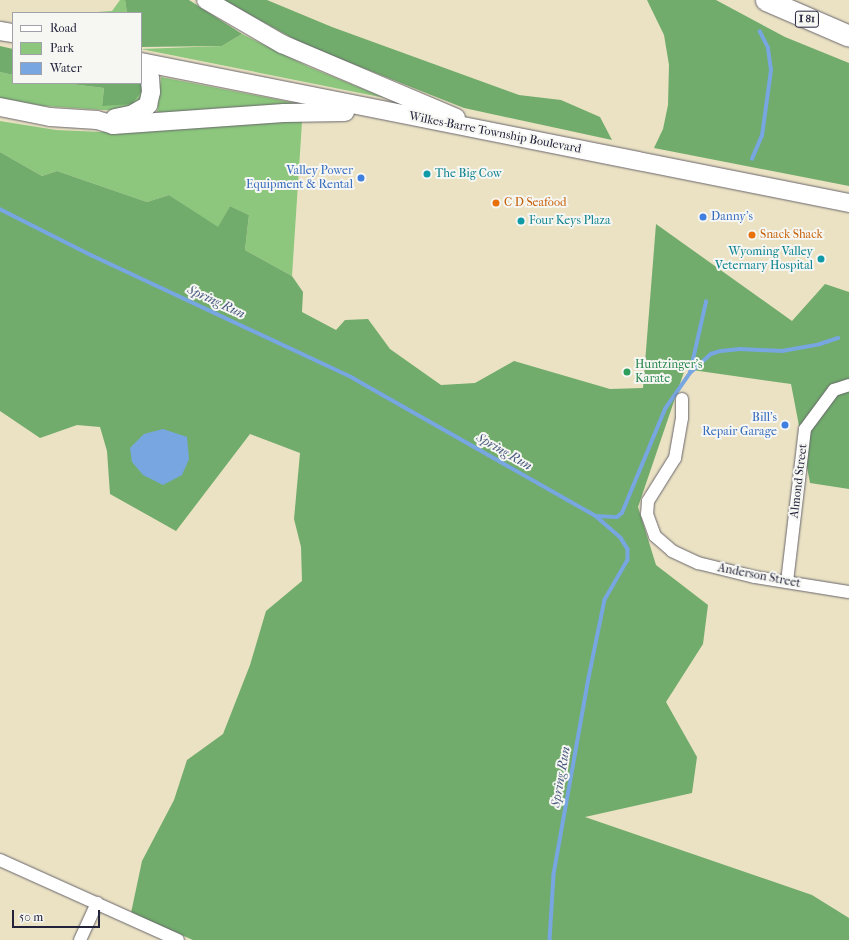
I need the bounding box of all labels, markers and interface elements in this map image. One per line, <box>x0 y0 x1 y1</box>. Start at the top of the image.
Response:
road number: I 81 <box>794 10 820 28</box>
legend <box>12 12 142 84</box>
text: Road <box>50 21 77 35</box>
text: Park <box>50 41 74 55</box>
text: Water <box>50 61 82 75</box>
street label: Wilkes-Barre Township Boulevard <box>408 109 582 157</box>
place label: Valley Power Equipment & Rental <box>246 164 353 192</box>
place label: The Big Cow <box>435 167 502 181</box>
marker: The Big Cow <box>422 169 432 179</box>
marker: Valley Power Equipment & Rental <box>356 173 366 183</box>
place label: C D Seafood <box>504 196 567 210</box>
marker: C D Seafood <box>491 198 501 208</box>
place label: Danny's <box>711 210 753 224</box>
marker: Danny's <box>698 212 708 222</box>
place label: Four Keys Plaza <box>529 214 610 228</box>
marker: Four Keys Plaza <box>516 216 526 226</box>
place label: Snack Shack <box>760 228 823 242</box>
marker: Snack Shack <box>747 230 757 240</box>
place label: Wyoming Valley Veternary Hospital <box>715 245 813 273</box>
marker: Wyoming Valley Veternary Hospital <box>816 254 826 264</box>
water label: Spring Run <box>185 282 247 322</box>
place label: Huntzinger's Karate <box>635 358 703 386</box>
marker: Huntzinger's Karate <box>622 367 632 377</box>
place label: Bill's Repair Garage <box>702 411 777 439</box>
marker: Bill's Repair Garage <box>780 420 790 430</box>
water label: Spring Run <box>473 430 535 474</box>
street label: Almond Street <box>787 443 811 519</box>
street label: Anderson Street <box>716 561 802 591</box>
water label: Spring Run <box>548 745 574 809</box>
scale bar <box>14 902 102 928</box>
text: 50 m <box>19 910 43 924</box>

